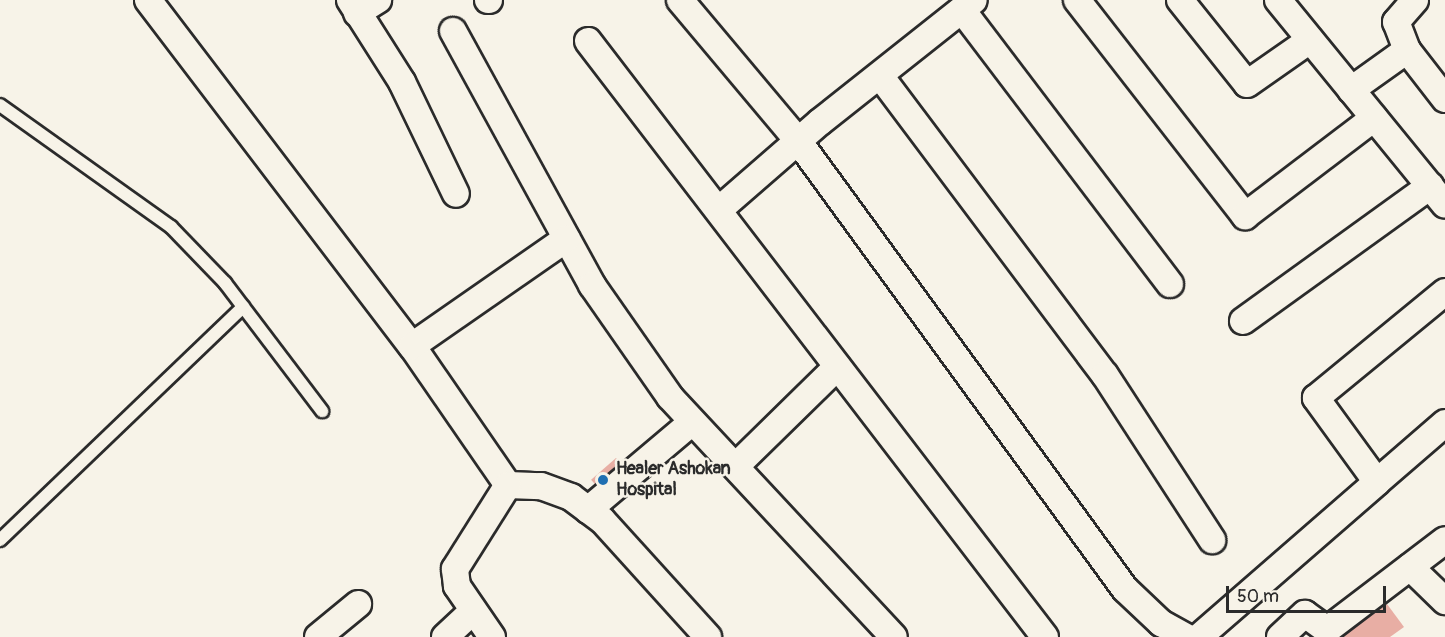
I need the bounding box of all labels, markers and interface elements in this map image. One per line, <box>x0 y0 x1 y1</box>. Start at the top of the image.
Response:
place label: Healer Ashokan Hospital <box>616 459 731 502</box>
marker: Healer Ashokan Hospital <box>594 471 612 489</box>
scale bar <box>1229 574 1390 612</box>
text: 50 m <box>1237 585 1279 608</box>

